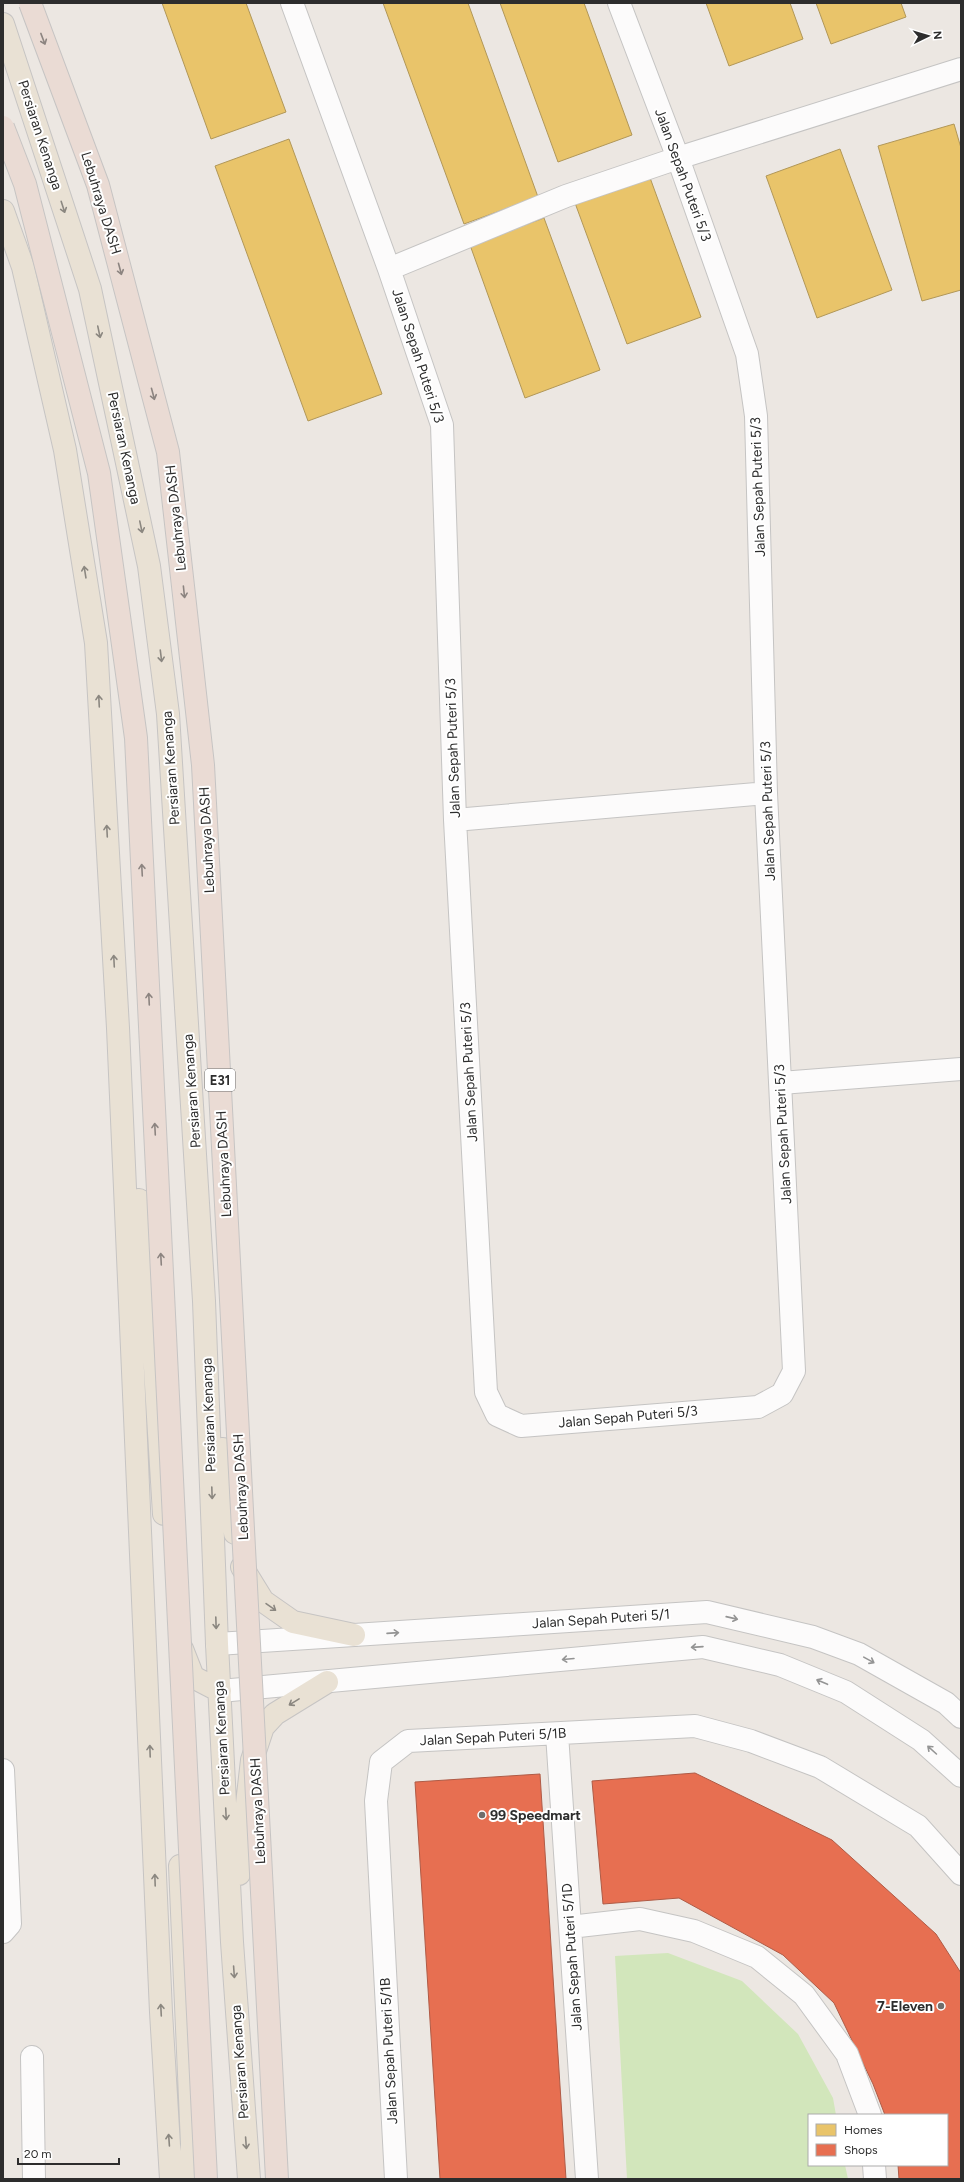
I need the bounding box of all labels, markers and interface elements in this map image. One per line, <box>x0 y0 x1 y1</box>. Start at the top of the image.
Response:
north arrow <box>908 16 948 56</box>
text: N <box>931 30 944 40</box>
one-way arrow <box>40 33 48 45</box>
street label: Persiaran Kenanga <box>14 78 66 192</box>
street label: Jalan Sepah Puteri 5/3 <box>651 106 715 244</box>
street label: Lebuhraya DASH <box>77 150 125 256</box>
one-way arrow <box>60 200 67 213</box>
one-way arrow <box>117 262 125 275</box>
street label: Jalan Sepah Puteri 5/3 <box>388 287 448 425</box>
one-way arrow <box>95 325 103 338</box>
one-way arrow <box>150 388 158 401</box>
street label: Persiaran Kenanga <box>104 390 144 506</box>
street label: Jalan Sepah Puteri 5/3 <box>747 417 769 557</box>
street label: Lebuhraya DASH <box>162 464 190 572</box>
one-way arrow <box>137 520 145 533</box>
one-way arrow <box>80 566 88 579</box>
one-way arrow <box>180 585 188 598</box>
one-way arrow <box>157 649 165 662</box>
street label: Jalan Sepah Puteri 5/3 <box>442 678 464 818</box>
one-way arrow <box>95 695 103 708</box>
street label: Persiaran Kenanga <box>159 710 183 826</box>
street label: Jalan Sepah Puteri 5/3 <box>757 741 779 881</box>
street label: Lebuhraya DASH <box>196 786 218 894</box>
one-way arrow <box>103 825 110 838</box>
one-way arrow <box>139 864 146 877</box>
one-way arrow <box>111 955 118 968</box>
one-way arrow <box>145 993 152 1006</box>
street label: Jalan Sepah Puteri 5/3 <box>457 1002 481 1142</box>
street label: Persiaran Kenanga <box>180 1033 204 1149</box>
street label: Jalan Sepah Puteri 5/3 <box>771 1064 795 1204</box>
road number: E31 <box>205 1069 235 1091</box>
street label: Lebuhraya DASH <box>213 1110 235 1218</box>
one-way arrow <box>151 1123 159 1136</box>
one-way arrow <box>158 1253 165 1266</box>
street label: Persiaran Kenanga <box>199 1357 219 1473</box>
street label: Jalan Sepah Puteri 5/3 <box>557 1402 699 1432</box>
street label: Lebuhraya DASH <box>230 1433 252 1541</box>
one-way arrow <box>208 1486 215 1499</box>
one-way arrow <box>265 1603 276 1611</box>
street label: Jalan Sepah Puteri 5/1 <box>531 1606 671 1632</box>
one-way arrow <box>725 1614 738 1622</box>
one-way arrow <box>213 1616 220 1629</box>
one-way arrow <box>386 1629 399 1636</box>
one-way arrow <box>691 1644 704 1651</box>
one-way arrow <box>562 1656 575 1663</box>
one-way arrow <box>863 1657 875 1664</box>
one-way arrow <box>816 1678 828 1686</box>
street label: Persiaran Kenanga <box>211 1680 233 1796</box>
one-way arrow <box>288 1699 300 1707</box>
street label: Jalan Sepah Puteri 5/1B <box>419 1725 567 1749</box>
one-way arrow <box>146 1745 153 1758</box>
one-way arrow <box>927 1745 937 1755</box>
street label: Lebuhraya DASH <box>247 1757 269 1865</box>
one-way arrow <box>222 1807 229 1820</box>
place label: 99 Speedmart <box>490 1807 581 1824</box>
marker: 99 Speedmart <box>477 1810 487 1820</box>
one-way arrow <box>151 1874 159 1887</box>
street label: Jalan Sepah Puteri 5/1D <box>558 1883 586 2031</box>
one-way arrow <box>230 1965 237 1978</box>
street label: Jalan Sepah Puteri 5/1B <box>377 1977 401 2125</box>
place label: 7-Eleven <box>877 1998 933 2015</box>
marker: 7-Eleven <box>936 2001 946 2011</box>
one-way arrow <box>157 2004 165 2017</box>
street label: Persiaran Kenanga <box>228 2004 252 2120</box>
legend <box>808 2114 948 2166</box>
text: Homes <box>844 2123 883 2137</box>
one-way arrow <box>165 2134 173 2147</box>
one-way arrow <box>242 2136 250 2149</box>
scale bar <box>18 2140 119 2166</box>
text: Shops <box>844 2143 878 2157</box>
text: 20 m <box>24 2147 52 2161</box>

